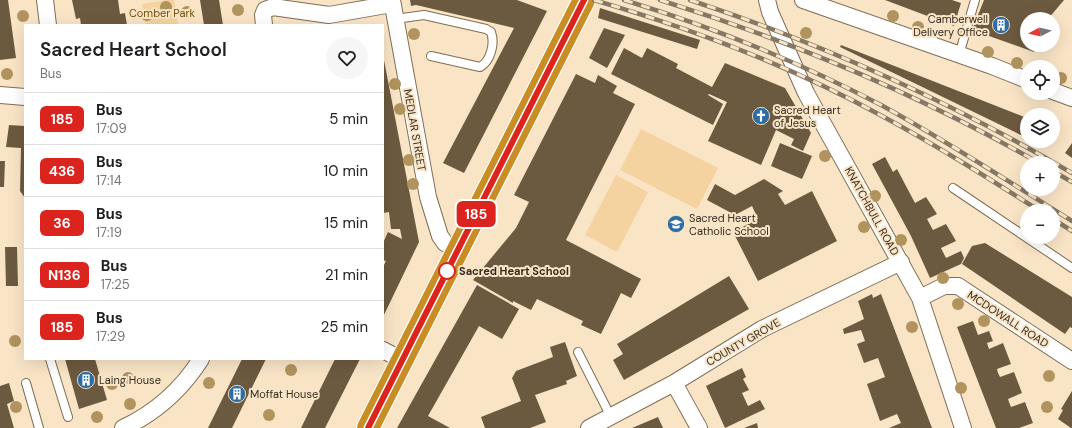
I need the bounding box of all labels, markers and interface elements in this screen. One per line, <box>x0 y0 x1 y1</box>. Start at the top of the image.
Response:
park label: Comber Park <box>129 6 195 20</box>
place label: Camberwell Delivery Office <box>913 12 988 39</box>
north arrow <box>1020 12 1060 52</box>
map controls <box>1020 12 1060 244</box>
building icon: Camberwell Delivery Office <box>991 15 1011 35</box>
text: Sacred Heart School <box>40 37 227 62</box>
button: heart <box>326 37 368 79</box>
button: locate <box>1020 60 1060 100</box>
text: Bus <box>40 65 62 82</box>
street label: MEDLAR STREET <box>401 88 429 172</box>
text: Bus <box>96 100 123 120</box>
place label: Sacred Heart of Jesus <box>774 103 841 130</box>
church icon: Sacred Heart of Jesus <box>751 106 771 126</box>
button: layers <box>1020 108 1060 148</box>
text: 5 min <box>329 109 368 129</box>
text: 185 <box>51 110 73 128</box>
text: 17:09 <box>96 120 127 137</box>
text: Bus <box>96 152 123 172</box>
button: + <box>1020 156 1060 196</box>
text: 10 min <box>323 161 368 181</box>
text: 436 <box>49 162 75 180</box>
street label: KNATCHBULL ROAD <box>842 164 902 258</box>
text: 17:14 <box>96 172 122 189</box>
line badge: 185 <box>453 201 499 227</box>
text: Bus <box>96 204 123 224</box>
button: − <box>1020 204 1060 244</box>
text: 185 <box>465 205 487 223</box>
place label: Sacred Heart Catholic School <box>689 211 769 238</box>
text: 15 min <box>325 213 368 233</box>
text: 36 <box>53 214 71 232</box>
school or university icon: Sacred Heart Catholic School <box>666 214 686 234</box>
text: 17:19 <box>96 224 122 241</box>
text: Bus <box>101 256 127 276</box>
marker: Sacred Heart School <box>438 262 456 280</box>
place label: Sacred Heart School <box>459 264 569 278</box>
text: 21 min <box>325 265 368 285</box>
text: N136 <box>48 266 81 284</box>
text: 17:25 <box>101 276 130 293</box>
street label: MCDOWALL ROAD <box>965 288 1052 351</box>
text: Bus <box>96 308 123 328</box>
street label: COUNTY GROVE <box>703 315 783 369</box>
text: 25 min <box>321 317 368 337</box>
text: 185 <box>51 318 73 336</box>
text: 17:29 <box>96 328 125 345</box>
building icon: Laing House <box>76 370 96 390</box>
place label: Laing House <box>99 373 161 387</box>
building icon: Moffat House <box>227 384 247 404</box>
place label: Moffat House <box>250 387 318 401</box>

